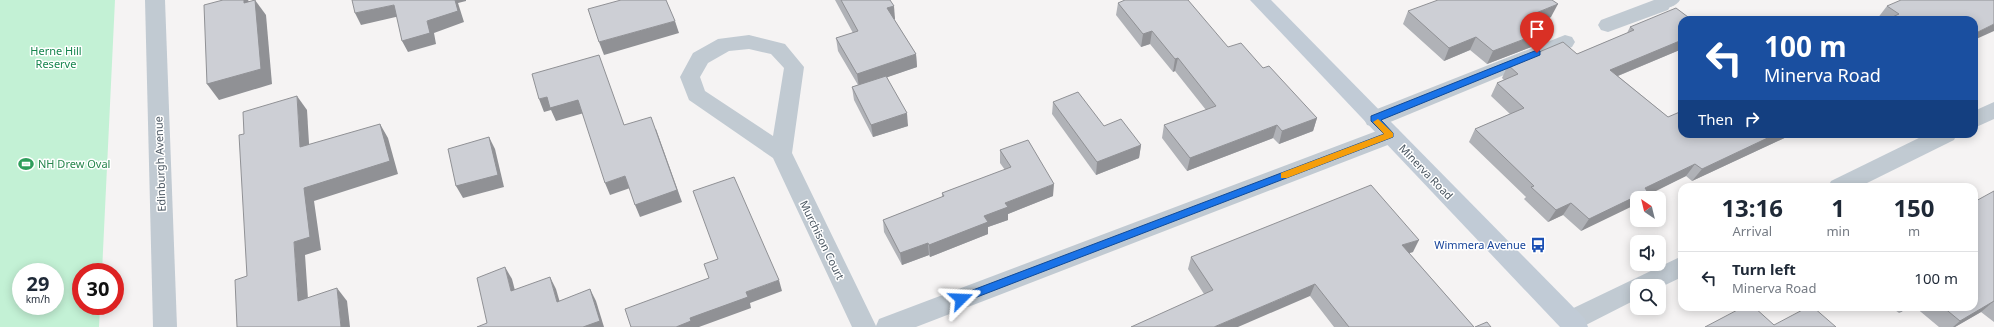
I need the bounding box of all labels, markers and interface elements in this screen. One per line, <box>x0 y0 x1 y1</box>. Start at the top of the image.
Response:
pin <box>1520 12 1554 53</box>
icon: arrive <box>1526 18 1548 40</box>
text: 100 m <box>1764 27 1847 65</box>
icon: left <box>1698 32 1750 84</box>
park label: Herne Hill Reserve <box>30 43 82 71</box>
text: Minerva Road <box>1764 63 1881 87</box>
icon: right <box>1741 108 1763 130</box>
text: Then <box>1698 109 1733 129</box>
street label: Edinburgh Avenue <box>150 116 169 212</box>
street label: Minerva Road <box>1396 141 1457 203</box>
sports icon: NH Drew Oval <box>17 155 35 173</box>
place label: NH Drew Oval <box>38 156 110 171</box>
north arrow <box>1630 191 1666 227</box>
map controls <box>1630 191 1666 315</box>
text: 13:16 <box>1721 191 1783 224</box>
text: 1 <box>1831 191 1845 224</box>
text: 150 <box>1893 191 1935 224</box>
street label: Murchison Court <box>797 198 848 282</box>
text: Arrival <box>1732 222 1772 240</box>
text: min <box>1826 222 1850 240</box>
text: m <box>1908 222 1920 240</box>
button: sound <box>1630 235 1666 271</box>
bus stop icon: Wimmera Avenue <box>1529 236 1547 254</box>
place label: Wimmera Avenue <box>1434 237 1526 252</box>
text: Turn left <box>1732 259 1796 279</box>
speed limit sign: 30 <box>72 263 124 315</box>
icon: left <box>1698 267 1720 289</box>
text: 100 m <box>1914 268 1958 288</box>
text: 29 <box>27 270 49 297</box>
position arrow <box>940 278 982 320</box>
button: search <box>1630 279 1666 315</box>
text: Minerva Road <box>1732 279 1816 297</box>
text: km/h <box>26 292 50 306</box>

